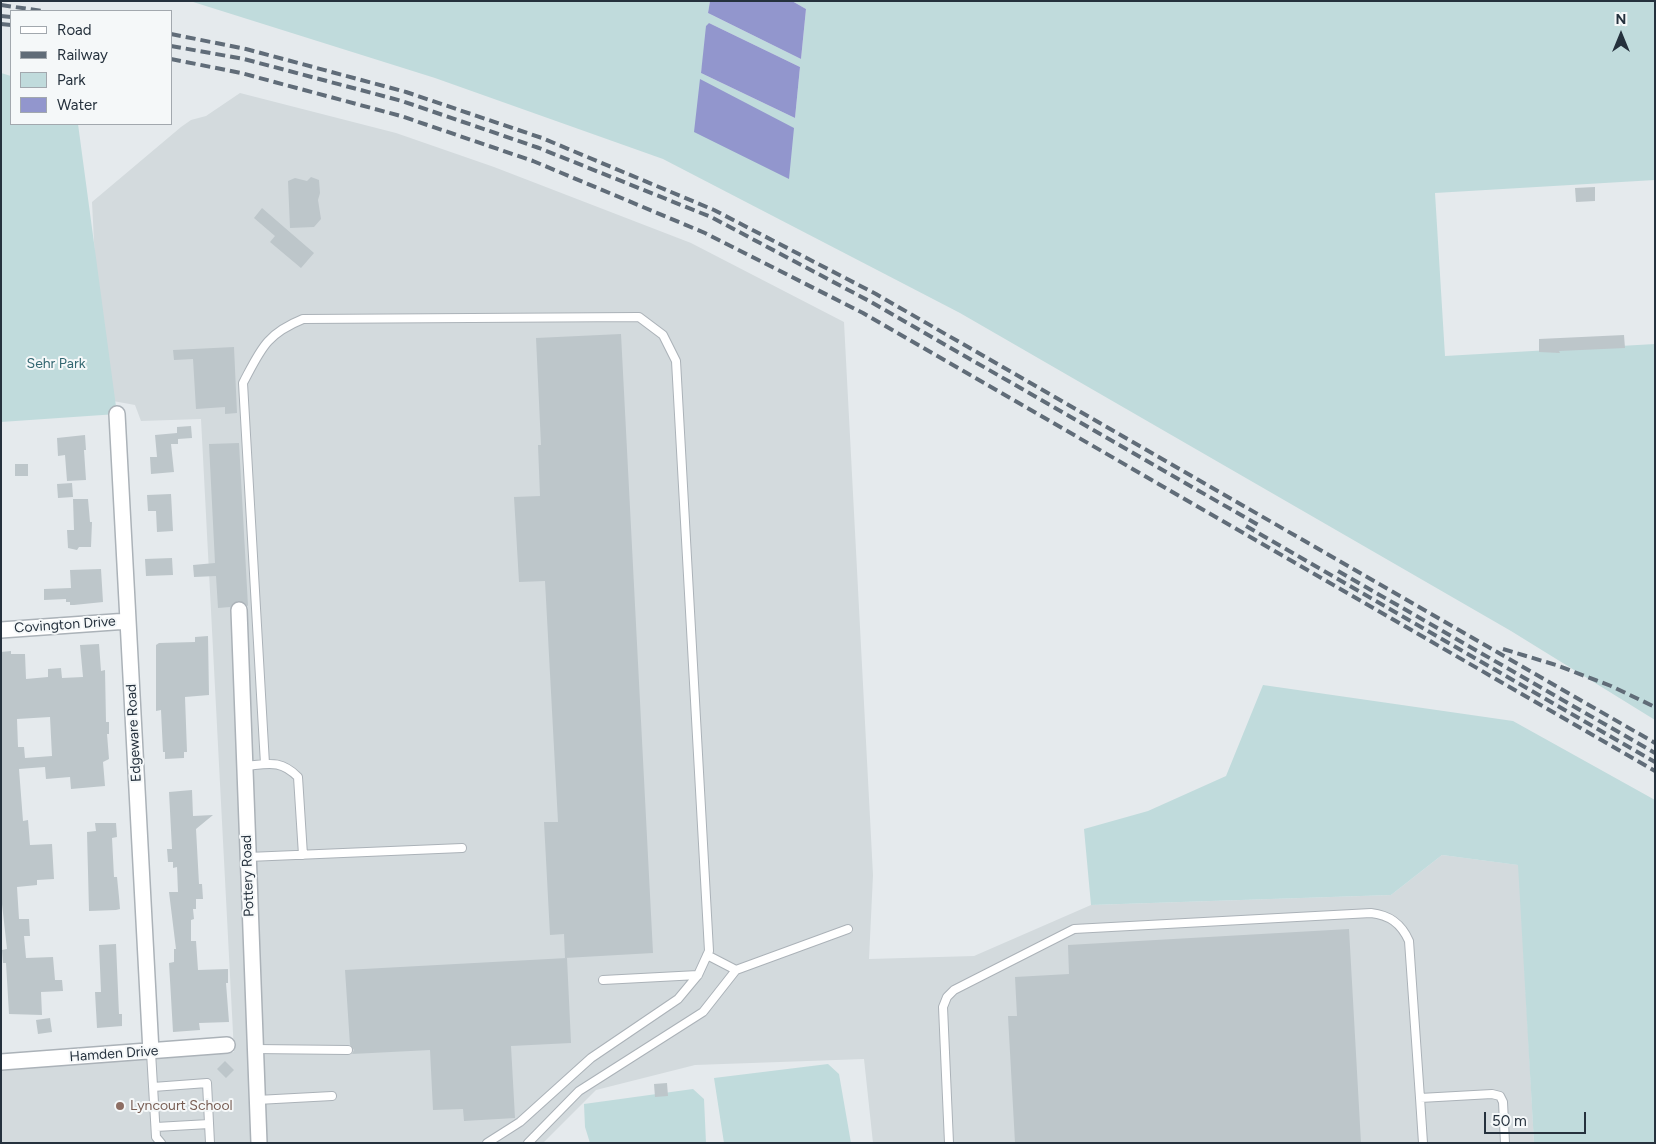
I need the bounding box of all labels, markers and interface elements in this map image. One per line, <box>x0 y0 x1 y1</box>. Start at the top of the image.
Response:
legend <box>10 10 172 125</box>
north arrow <box>1596 10 1646 60</box>
text: N <box>1616 11 1626 28</box>
text: Road <box>57 21 92 39</box>
text: Railway <box>57 46 108 64</box>
text: Park <box>57 71 86 89</box>
text: Water <box>57 96 97 114</box>
park label: Sehr Park <box>27 356 85 372</box>
street label: Covington Drive <box>14 613 116 637</box>
street label: Edgeware Road <box>123 684 145 782</box>
street label: Pottery Road <box>238 835 258 917</box>
street label: Hamden Drive <box>69 1043 159 1065</box>
place label: Lyncourt School <box>130 1098 233 1114</box>
marker: Lyncourt School <box>114 1100 126 1112</box>
scale bar <box>1486 1102 1588 1134</box>
text: 50 m <box>1492 1112 1527 1130</box>

